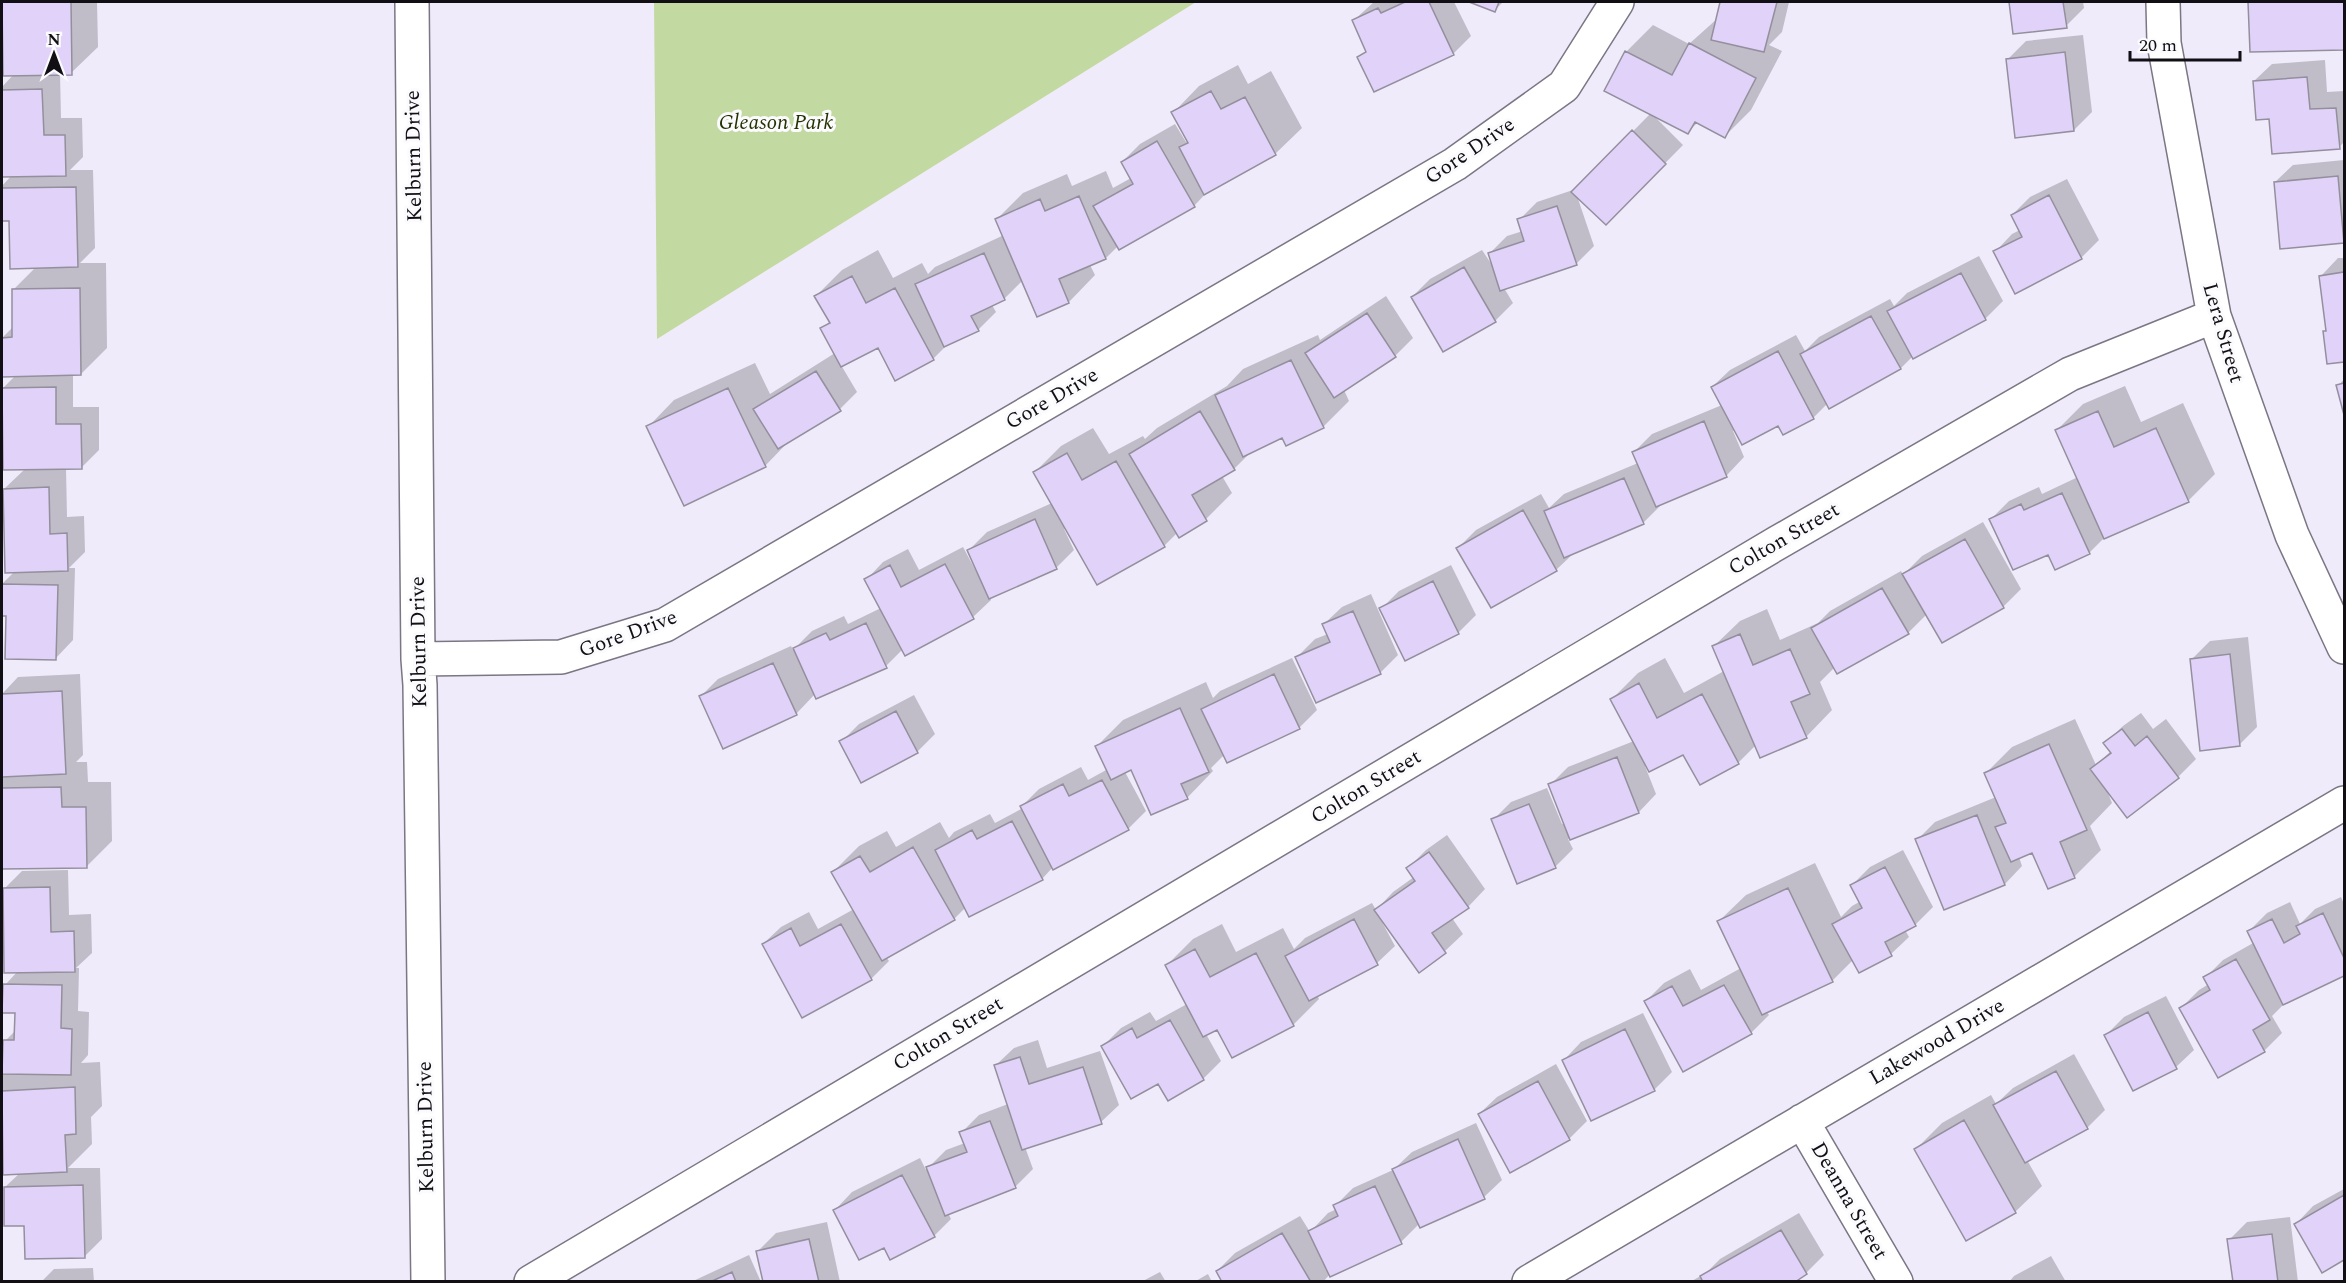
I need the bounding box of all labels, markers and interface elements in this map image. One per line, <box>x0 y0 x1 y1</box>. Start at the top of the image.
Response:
north arrow <box>24 24 84 84</box>
scale bar <box>2130 24 2240 62</box>
text: N <box>47 28 61 52</box>
text: 20 m <box>2139 32 2177 59</box>
street label: Kelburn Drive <box>397 90 431 222</box>
park label: Gleason Park <box>719 107 833 139</box>
street label: Gore Drive <box>1418 109 1522 193</box>
street label: Lera Street <box>2193 279 2253 387</box>
street label: Gore Drive <box>1000 359 1104 439</box>
street label: Colton Street <box>1722 494 1846 584</box>
street label: Kelburn Drive <box>402 576 436 708</box>
street label: Gore Drive <box>574 601 682 667</box>
street label: Colton Street <box>1305 741 1427 833</box>
street label: Colton Street <box>887 988 1009 1080</box>
street label: Lakewood Drive <box>1863 990 2011 1094</box>
street label: Kelburn Drive <box>409 1061 443 1193</box>
street label: Deanna Street <box>1802 1136 1896 1266</box>

